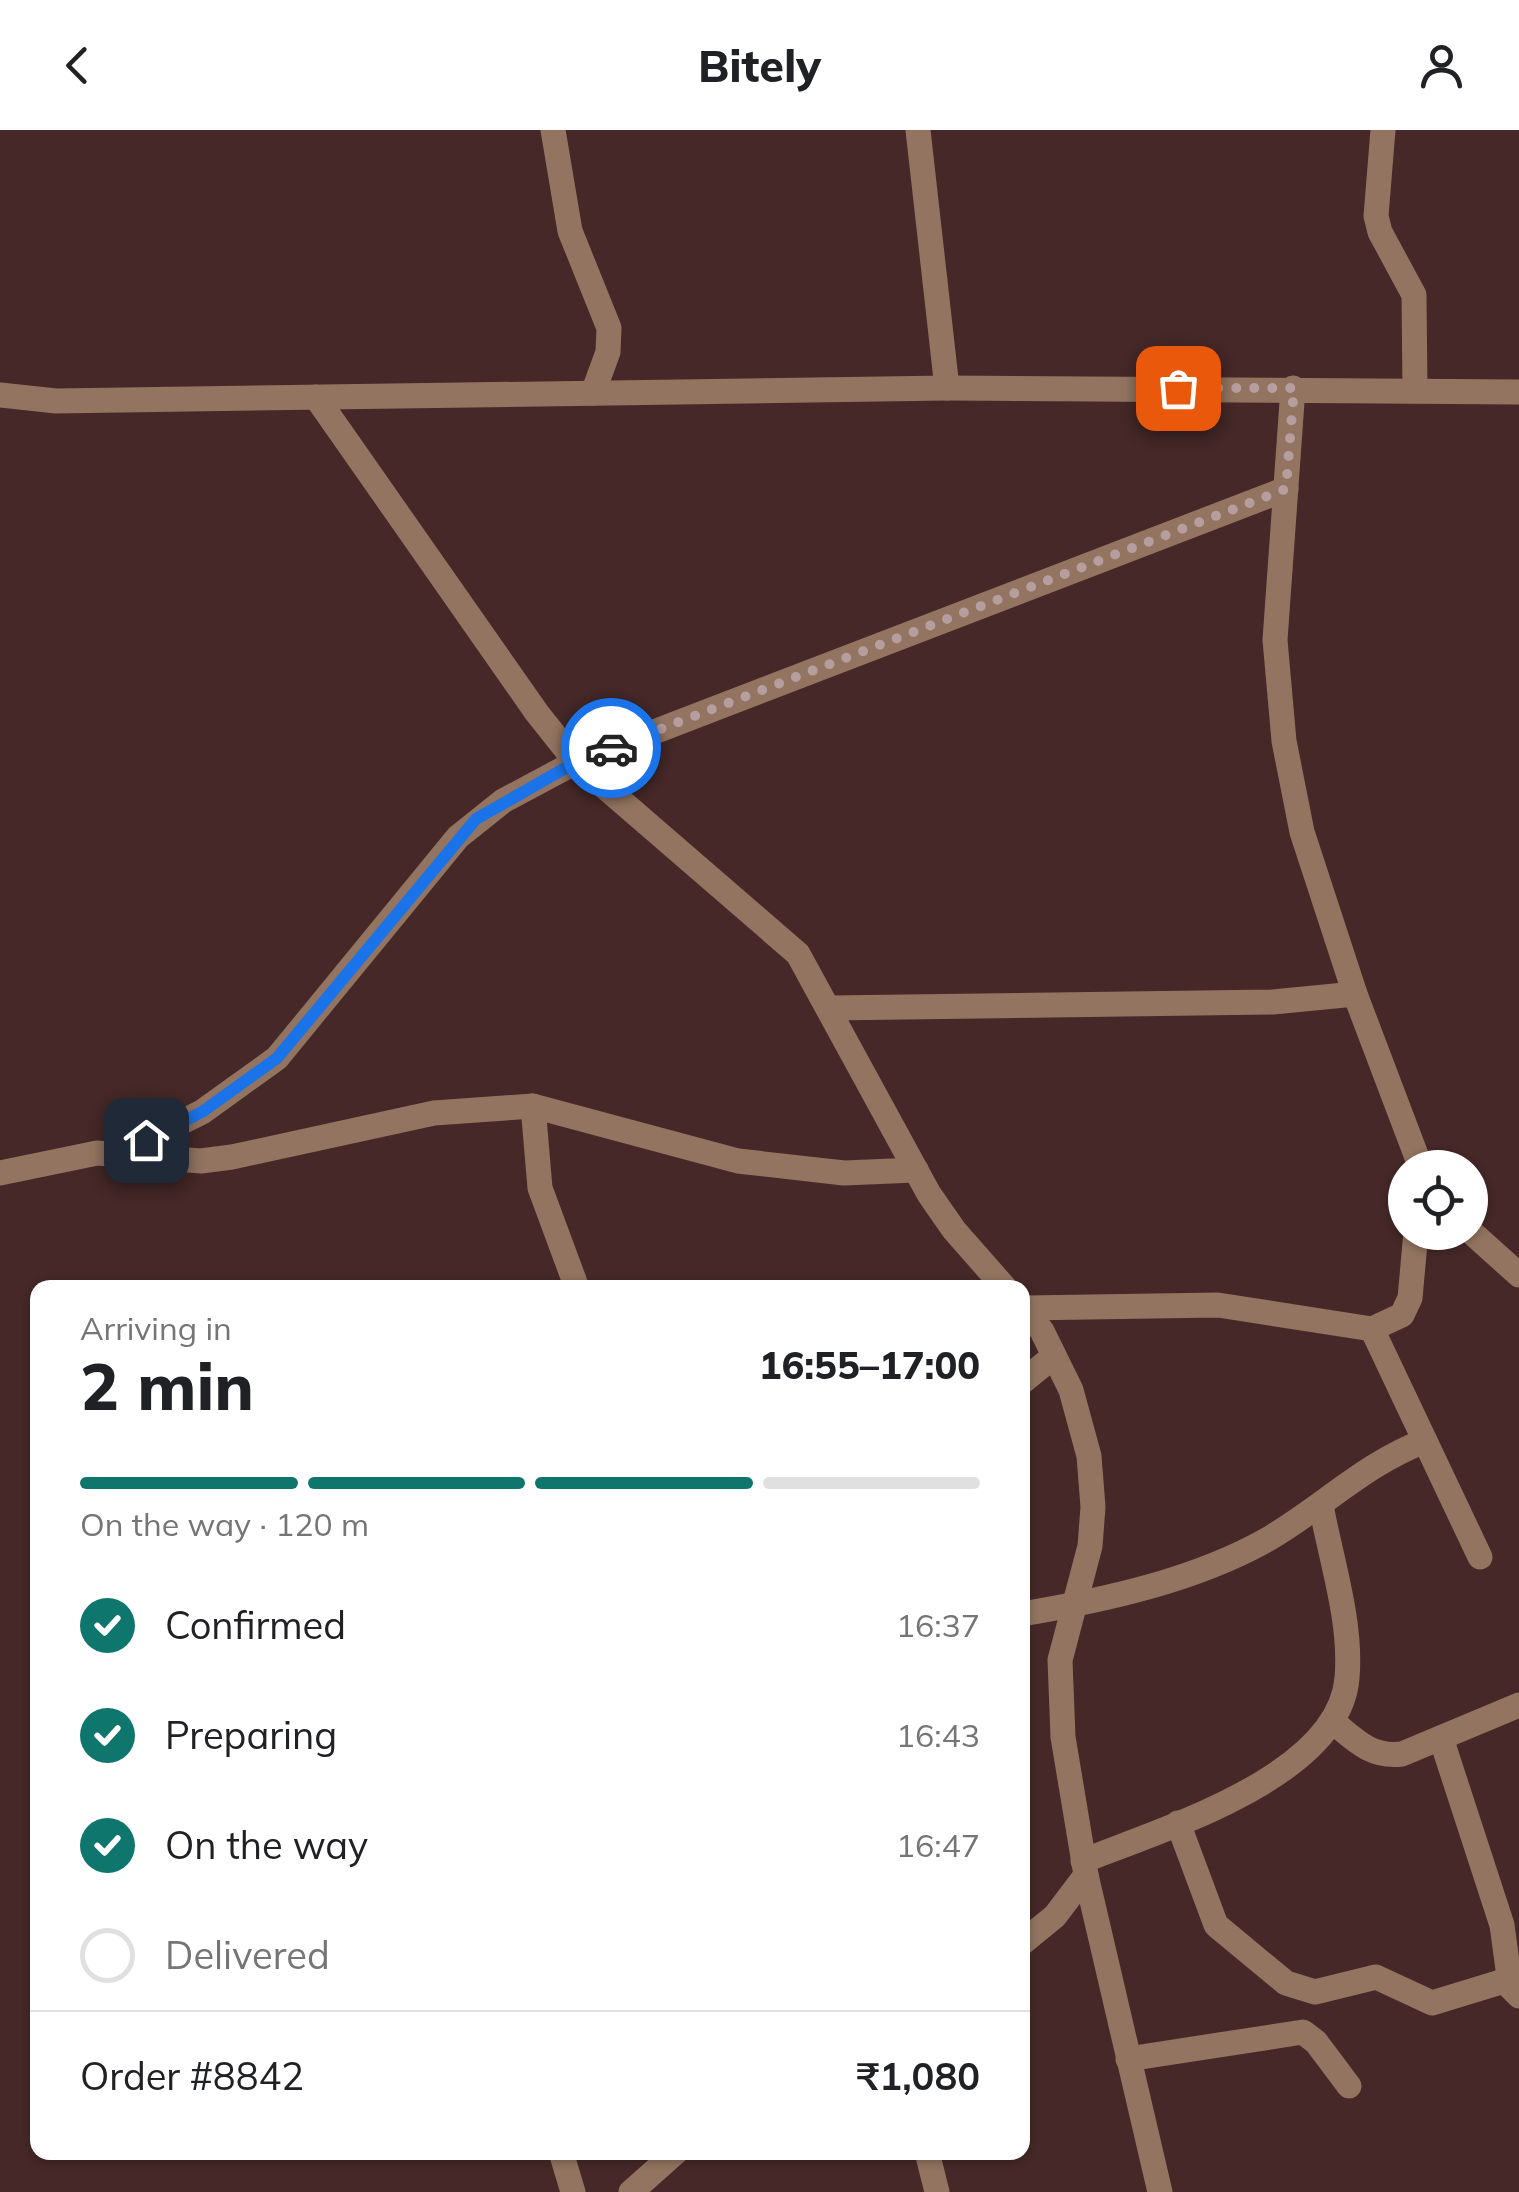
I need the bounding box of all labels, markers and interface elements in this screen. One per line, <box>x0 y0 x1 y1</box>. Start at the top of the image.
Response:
text: Bitely <box>698 37 821 93</box>
icon: back <box>50 38 105 93</box>
icon: person <box>1414 38 1469 93</box>
pin <box>1136 346 1221 431</box>
icon: bag <box>1151 361 1206 416</box>
courier <box>561 698 661 798</box>
icon: car <box>584 721 639 776</box>
pin <box>104 1098 189 1183</box>
icon: home <box>119 1113 174 1168</box>
map controls <box>1388 1150 1488 1250</box>
button: locate <box>1388 1150 1488 1250</box>
text: Arriving in <box>80 1308 232 1348</box>
text: 16:55–17:00 <box>759 1341 980 1389</box>
text: 2 min <box>80 1345 254 1426</box>
text: On the way · 120 m <box>80 1504 369 1544</box>
icon: check <box>80 1598 135 1653</box>
text: Confirmed <box>165 1601 346 1649</box>
text: 16:37 <box>896 1605 980 1645</box>
icon: check <box>80 1708 135 1763</box>
text: Preparing <box>165 1711 337 1759</box>
text: 16:43 <box>896 1715 980 1755</box>
icon: check <box>80 1818 135 1873</box>
text: On the way <box>165 1821 368 1869</box>
text: 16:47 <box>896 1825 980 1865</box>
text: Delivered <box>165 1931 330 1979</box>
text: Order #8842 <box>80 2052 304 2100</box>
text: ₹1,080 <box>857 2052 980 2100</box>

